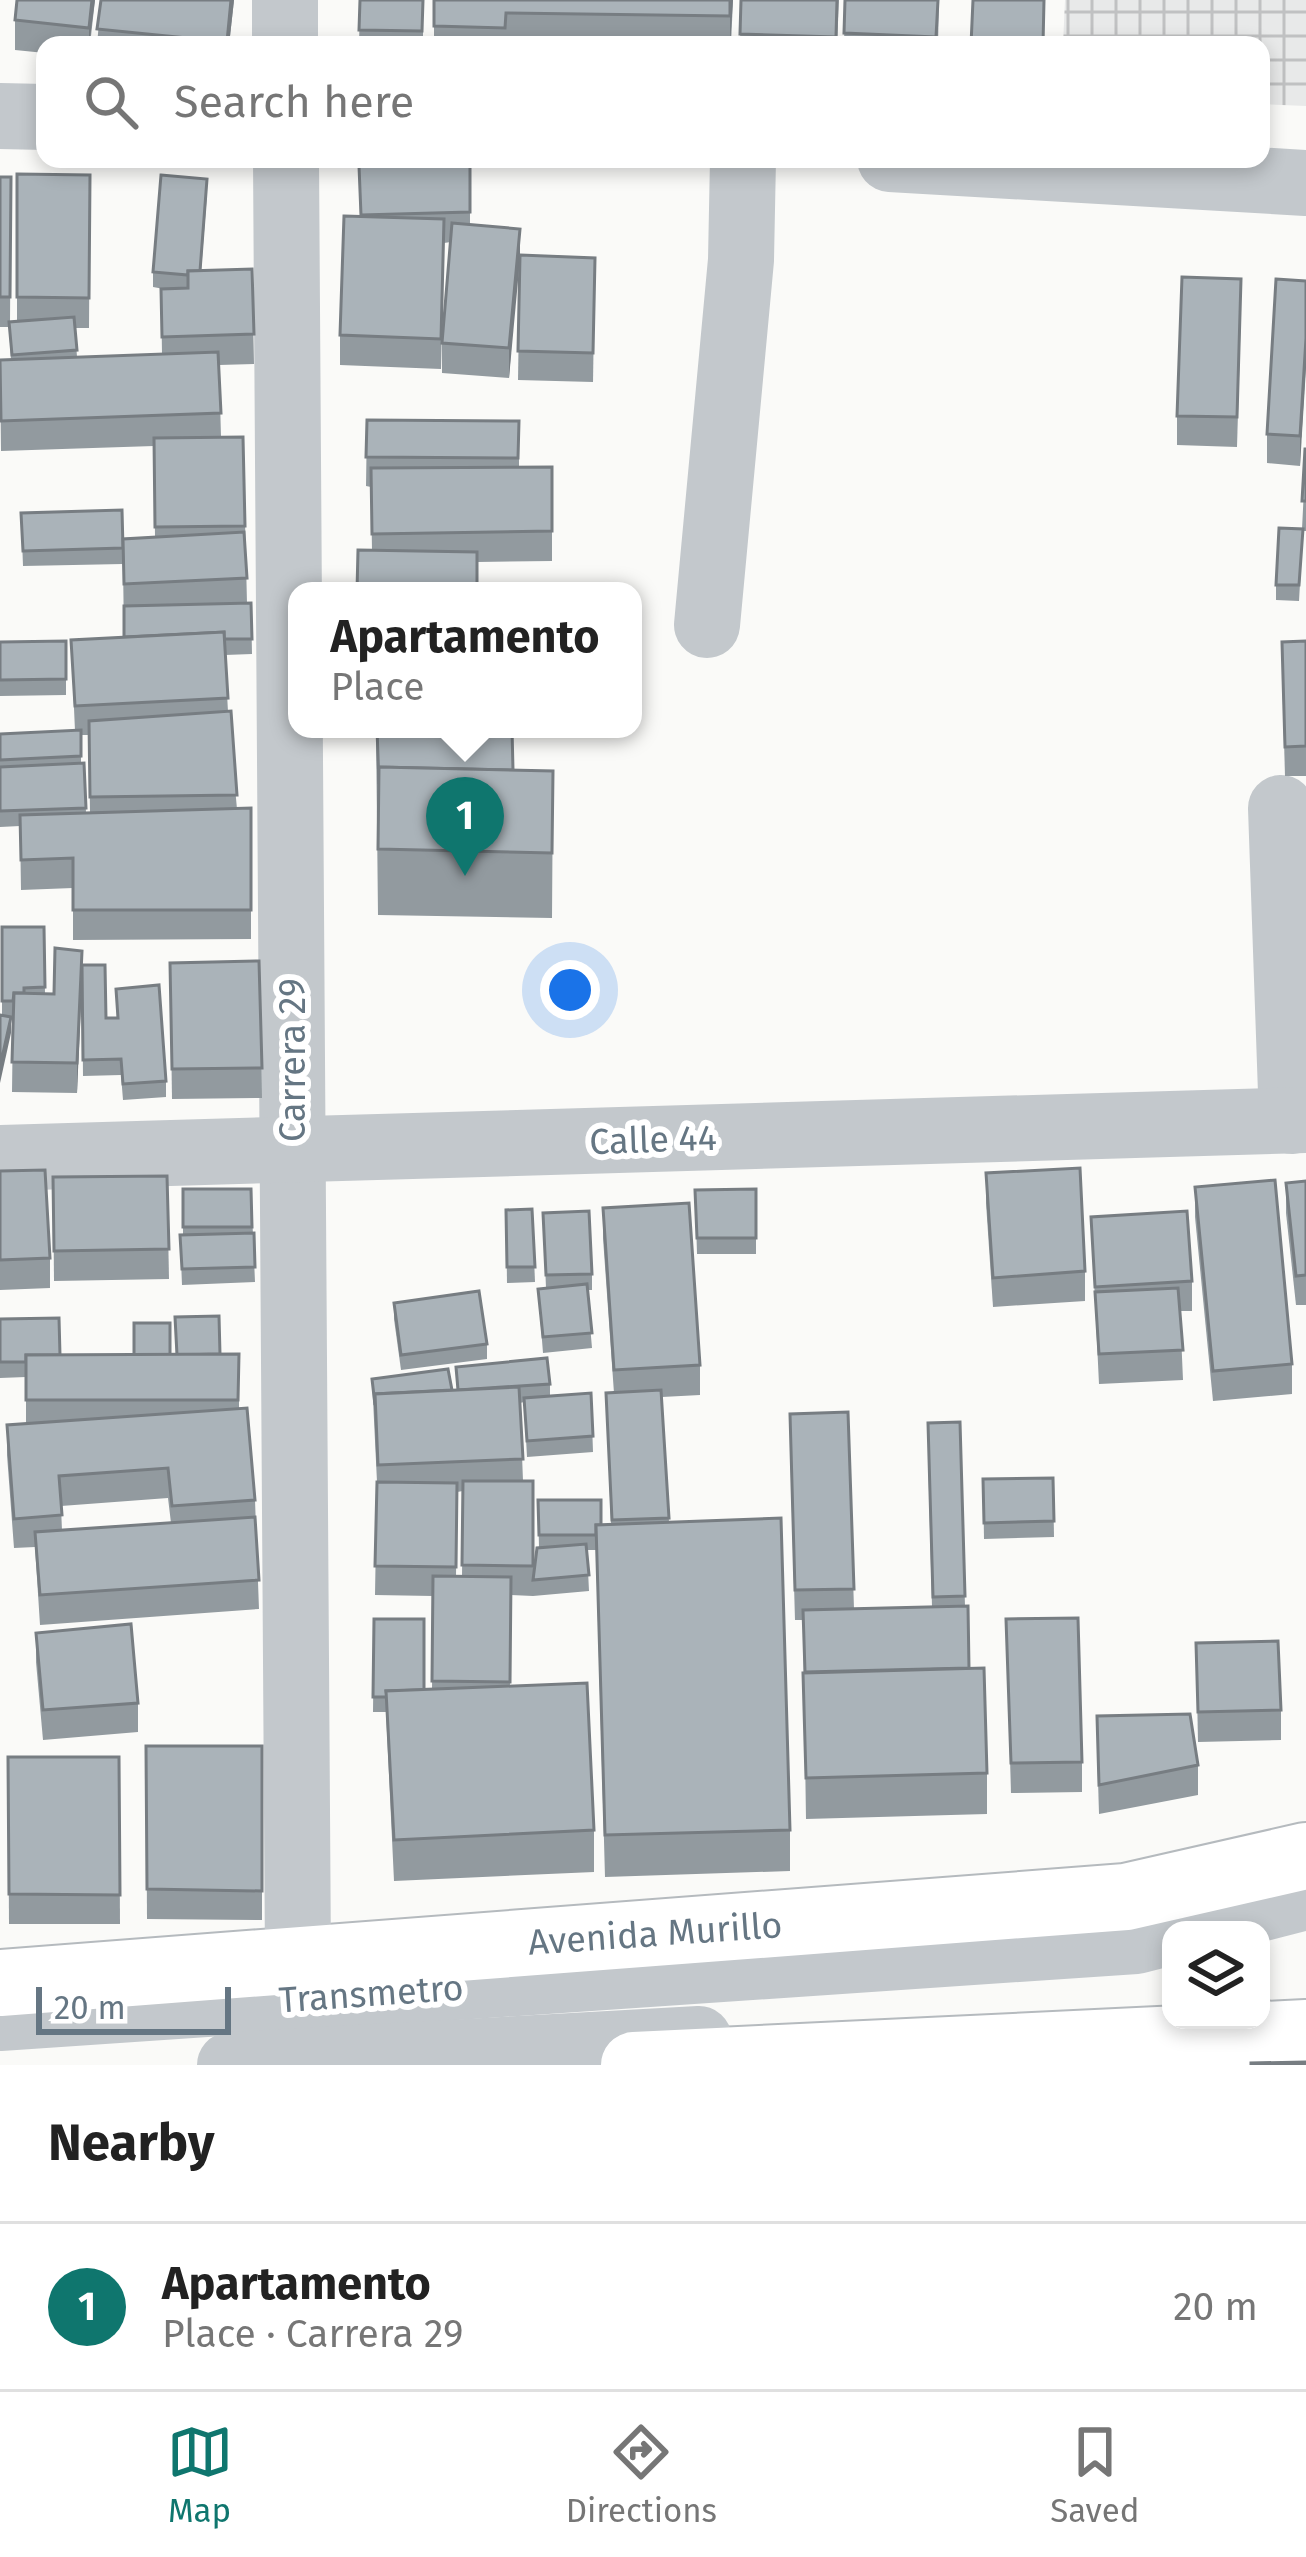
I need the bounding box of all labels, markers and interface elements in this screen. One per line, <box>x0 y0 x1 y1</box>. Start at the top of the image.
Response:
search box <box>36 36 1270 168</box>
icon: search <box>78 69 144 135</box>
text: Search here <box>174 75 414 129</box>
popup <box>288 582 642 738</box>
text: Apartamento <box>331 610 599 664</box>
text: Place <box>331 664 424 710</box>
pin: 1 <box>426 777 504 876</box>
your location <box>540 960 600 1020</box>
street label: Carrera 29 <box>271 978 315 1142</box>
street label: Calle 44 <box>589 1116 717 1164</box>
street label: Avenida Murillo <box>527 1903 784 1965</box>
map controls <box>1162 1921 1270 2029</box>
button: layers <box>1162 1921 1270 2029</box>
street label: Transmetro <box>277 1966 465 2022</box>
scale bar <box>36 1981 231 2034</box>
text: 20 m <box>54 1988 126 2028</box>
text: Nearby <box>48 2112 214 2174</box>
text: Apartamento <box>162 2257 431 2311</box>
text: 1 <box>78 2284 96 2330</box>
text: 20 m <box>1173 2284 1258 2330</box>
text: Place · Carrera 29 <box>162 2311 463 2357</box>
tab: Map <box>167 2419 233 2531</box>
tab: Directions <box>566 2419 717 2531</box>
tab: Saved <box>1050 2419 1139 2531</box>

